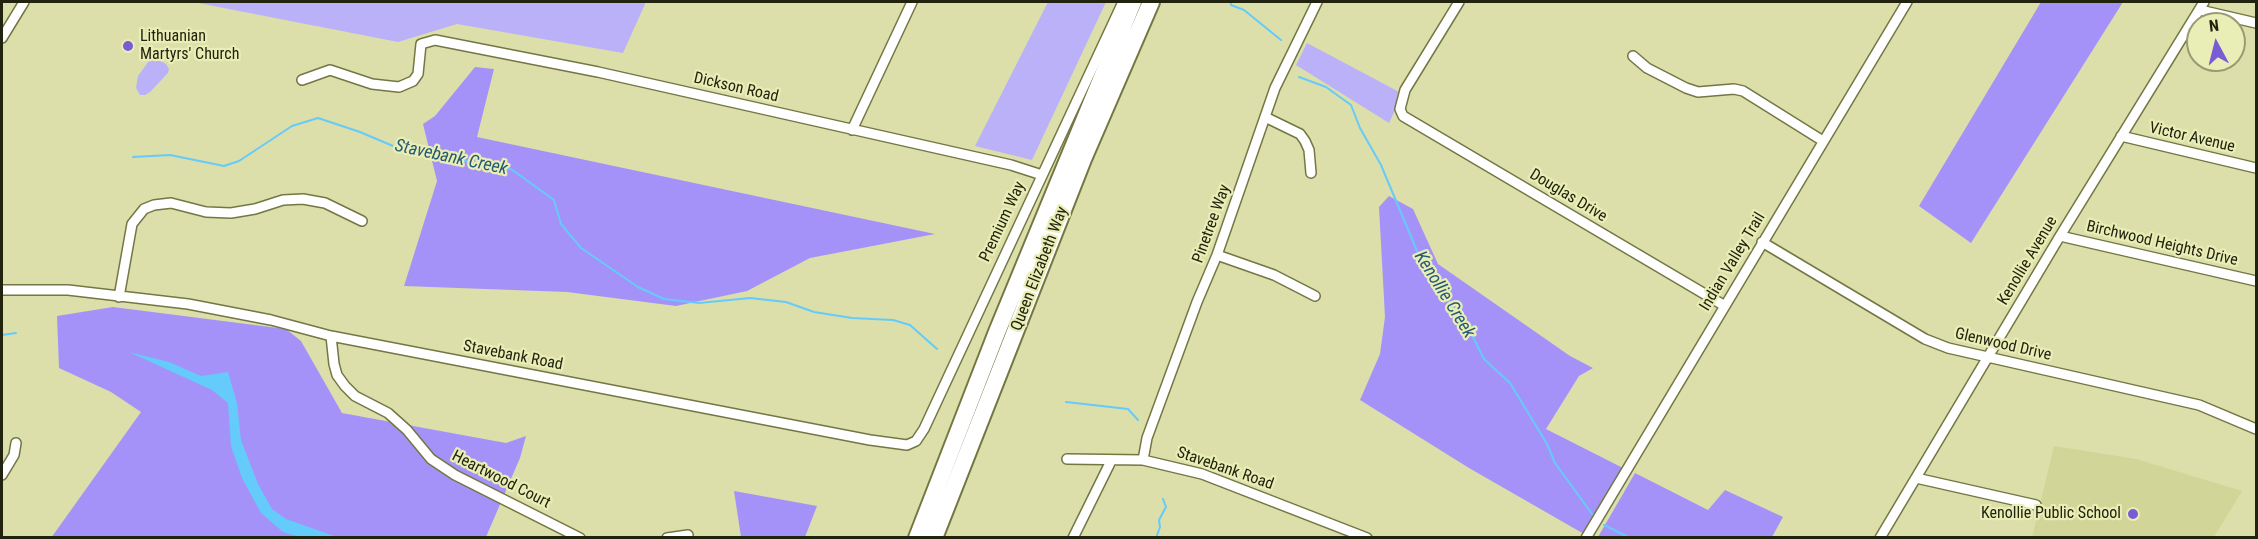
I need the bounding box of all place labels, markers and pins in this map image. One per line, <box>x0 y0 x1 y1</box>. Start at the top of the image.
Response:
place label: Lithuanian Martyrs' Church <box>140 27 239 65</box>
marker: Lithuanian Martyrs' Church <box>121 39 135 53</box>
place label: Kenollie Public School <box>1981 504 2121 524</box>
marker: Kenollie Public School <box>2126 507 2140 521</box>

